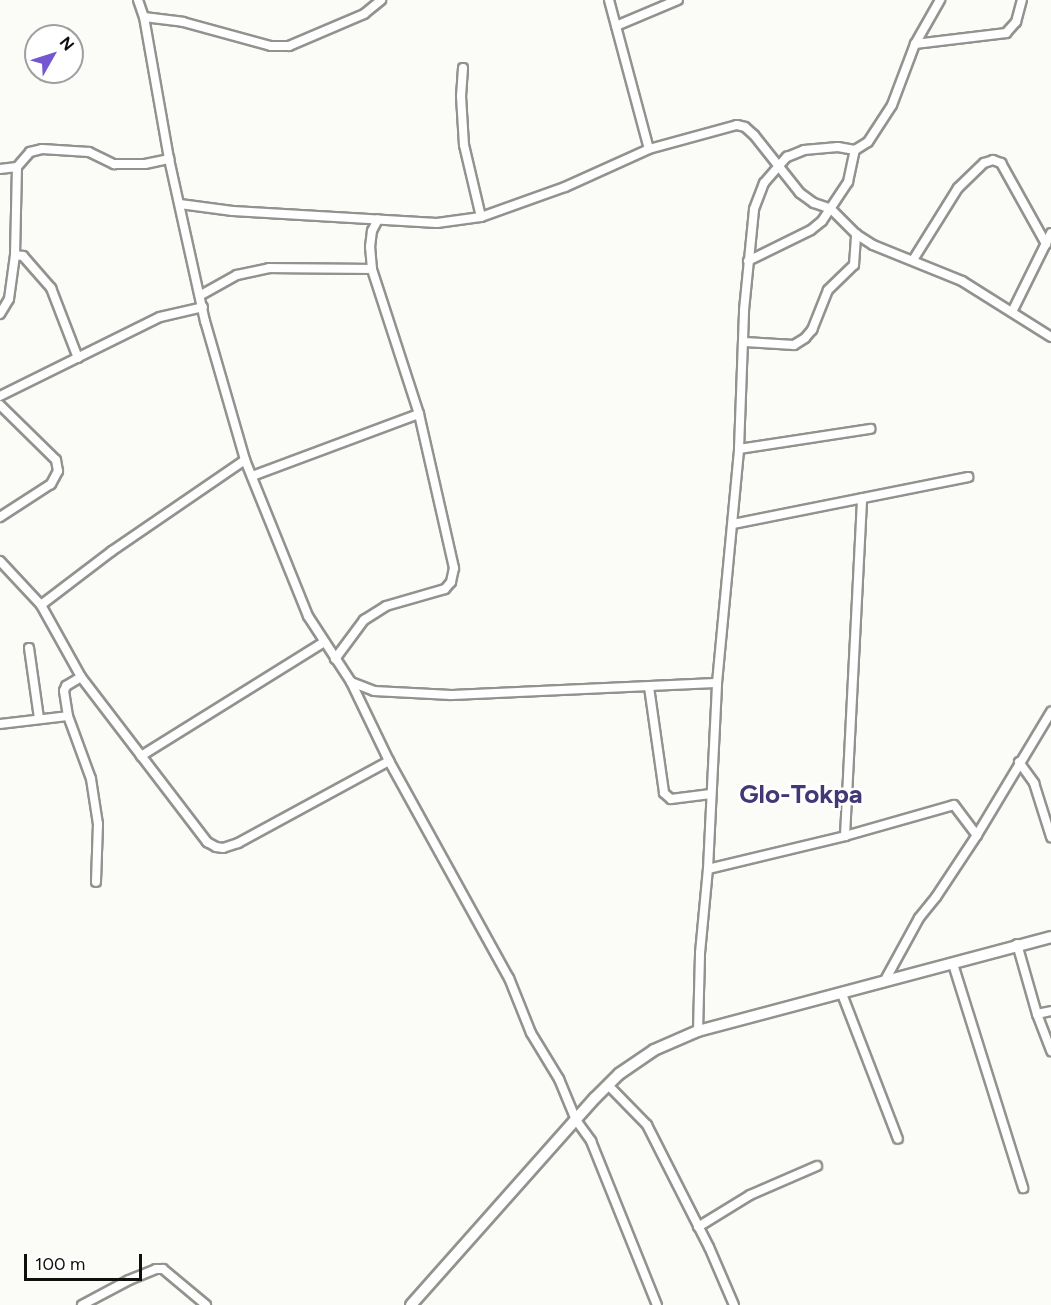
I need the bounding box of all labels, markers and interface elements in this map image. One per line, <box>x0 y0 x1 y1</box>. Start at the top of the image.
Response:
north arrow <box>24 24 84 84</box>
text: N <box>56 33 78 54</box>
district label: Glo-Tokpa <box>739 779 863 811</box>
scale bar <box>27 1242 146 1280</box>
text: 100 m <box>35 1253 85 1275</box>

